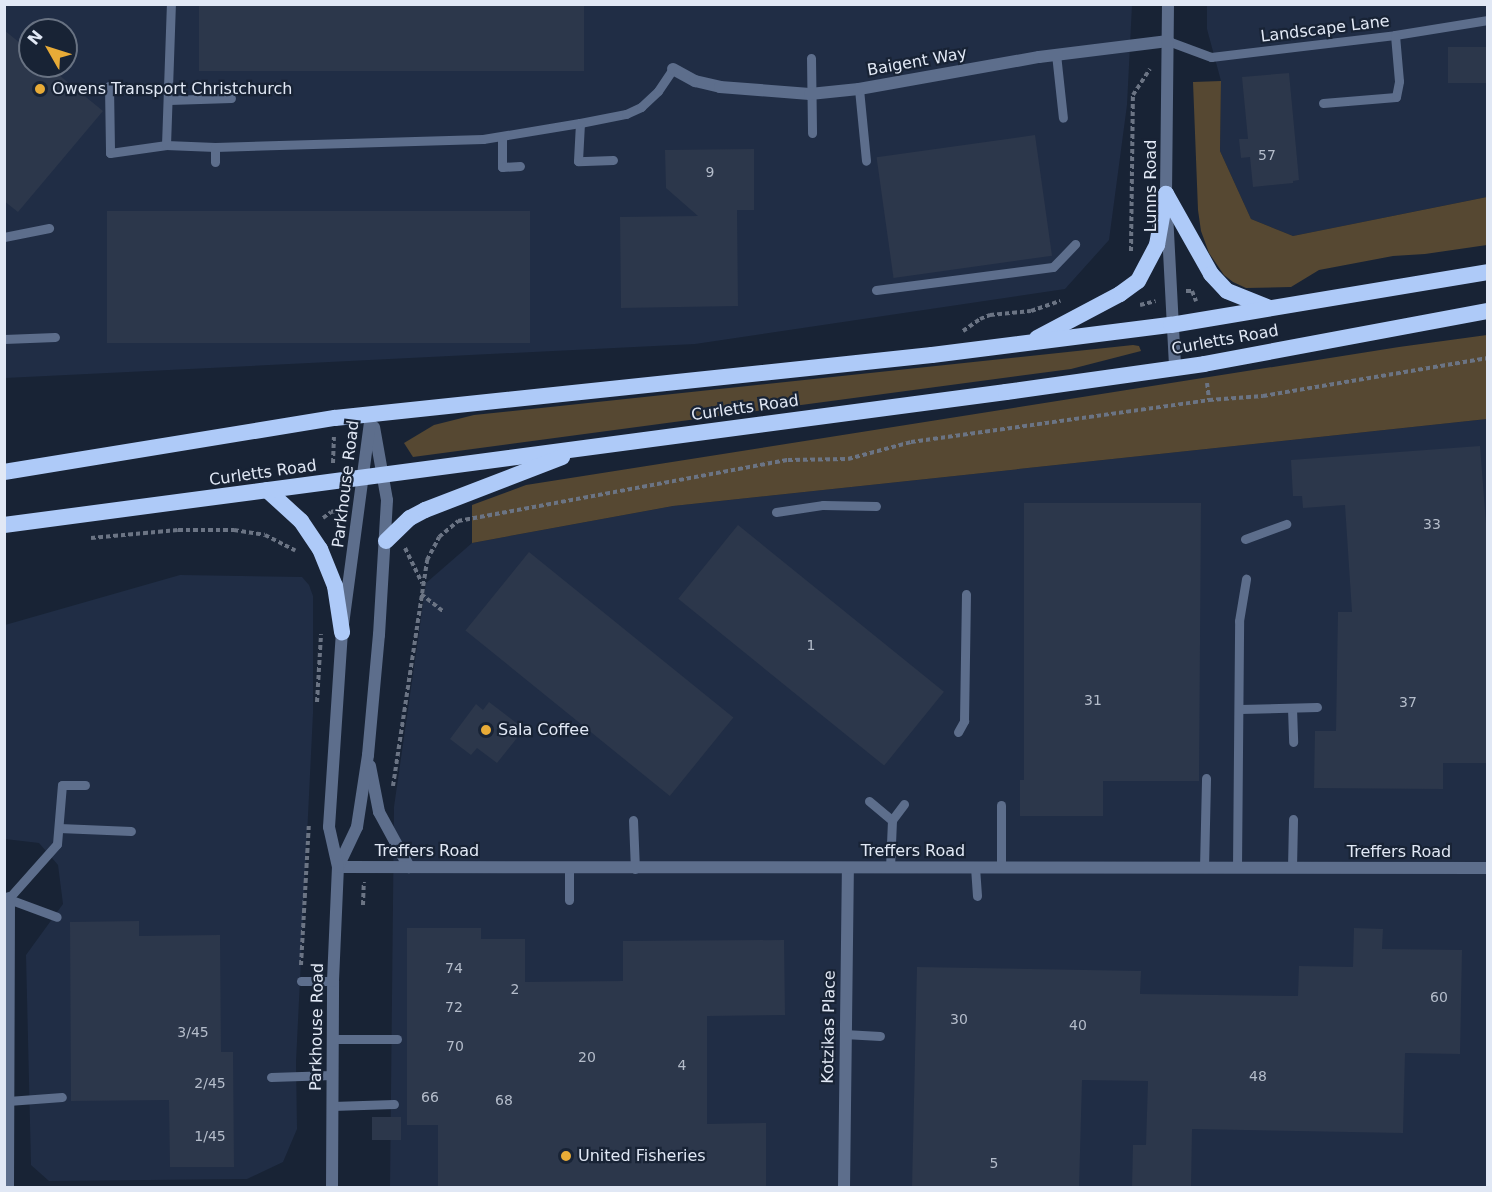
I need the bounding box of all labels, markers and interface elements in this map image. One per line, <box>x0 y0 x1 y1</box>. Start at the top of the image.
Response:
street label: Landscape Lane <box>1259 12 1391 46</box>
north arrow <box>18 18 78 78</box>
text: N <box>24 26 47 49</box>
street label: Baigent Way <box>866 44 968 80</box>
place label: Owens Transport Christchurch <box>52 79 292 99</box>
marker: Owens Transport Christchurch <box>33 82 47 96</box>
street label: Lunns Road <box>1141 140 1161 232</box>
house number: 57 <box>1258 147 1276 163</box>
house number: 9 <box>706 164 714 180</box>
street label: Curletts Road <box>1170 321 1280 359</box>
street label: Curletts Road <box>690 391 800 425</box>
street label: Parkhouse Road <box>329 419 363 549</box>
street label: Curletts Road <box>208 456 318 490</box>
house number: 33 <box>1423 516 1441 532</box>
house number: 1 <box>807 637 815 653</box>
house number: 31 <box>1084 692 1102 708</box>
house number: 37 <box>1399 694 1417 710</box>
place label: Sala Coffee <box>498 720 589 740</box>
marker: Sala Coffee <box>479 723 493 737</box>
street label: Treffers Road <box>375 841 479 861</box>
street label: Treffers Road <box>861 841 965 861</box>
street label: Treffers Road <box>1347 842 1451 862</box>
house number: 74 <box>445 960 463 976</box>
street label: Parkhouse Road <box>306 963 328 1091</box>
street label: Kotzikas Place <box>818 970 840 1084</box>
house number: 2 <box>511 981 519 997</box>
house number: 60 <box>1430 989 1448 1005</box>
house number: 72 <box>445 999 463 1015</box>
house number: 30 <box>950 1011 968 1027</box>
house number: 40 <box>1069 1017 1087 1033</box>
house number: 3/45 <box>177 1024 209 1040</box>
house number: 70 <box>446 1038 464 1054</box>
house number: 20 <box>578 1049 596 1065</box>
house number: 4 <box>678 1057 686 1073</box>
house number: 48 <box>1249 1068 1267 1084</box>
house number: 2/45 <box>194 1075 226 1091</box>
house number: 66 <box>421 1089 439 1105</box>
house number: 68 <box>495 1092 513 1108</box>
house number: 1/45 <box>194 1128 226 1144</box>
place label: United Fisheries <box>578 1146 706 1166</box>
marker: United Fisheries <box>559 1149 573 1163</box>
house number: 5 <box>990 1155 998 1171</box>

